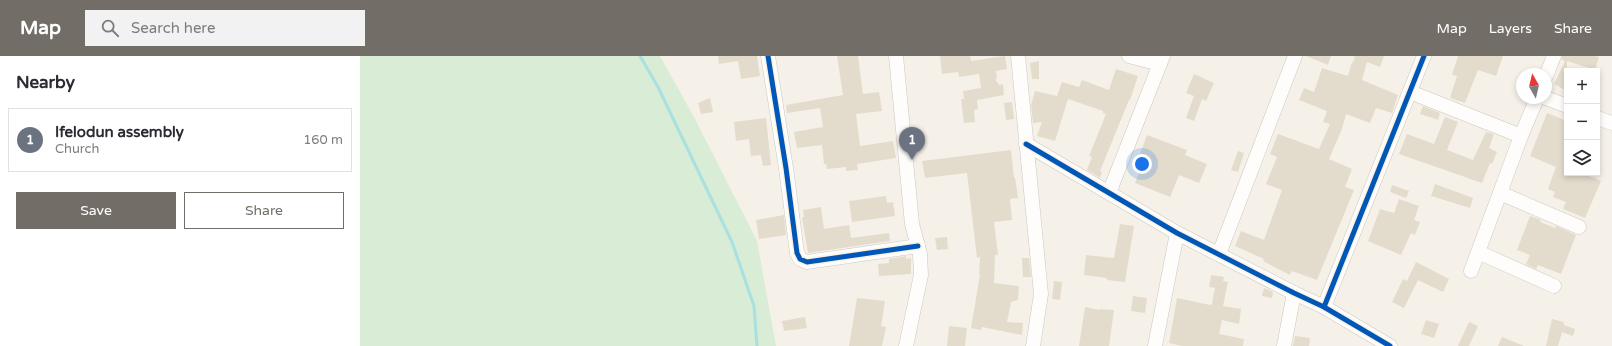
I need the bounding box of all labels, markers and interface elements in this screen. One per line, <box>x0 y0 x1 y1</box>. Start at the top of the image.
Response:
search box <box>85 10 365 46</box>
text: Map <box>20 17 61 39</box>
icon: search <box>99 17 121 39</box>
text: Search here <box>131 19 215 37</box>
text: Map <box>1437 20 1467 37</box>
text: Layers <box>1489 20 1532 37</box>
text: Share <box>1554 20 1592 37</box>
north arrow <box>1516 68 1552 104</box>
map controls <box>1564 68 1600 176</box>
button: + <box>1564 68 1600 104</box>
text: Nearby <box>16 72 75 93</box>
button: − <box>1564 104 1600 140</box>
text: Ifelodun assembly <box>55 123 184 141</box>
pin: 1 <box>899 127 925 160</box>
text: 1 <box>26 132 34 148</box>
text: 160 m <box>303 132 343 148</box>
button: layers <box>1564 140 1600 176</box>
text: Church <box>55 141 99 157</box>
your location <box>1132 154 1152 174</box>
button: Save <box>16 192 176 229</box>
button: Share <box>184 192 344 229</box>

